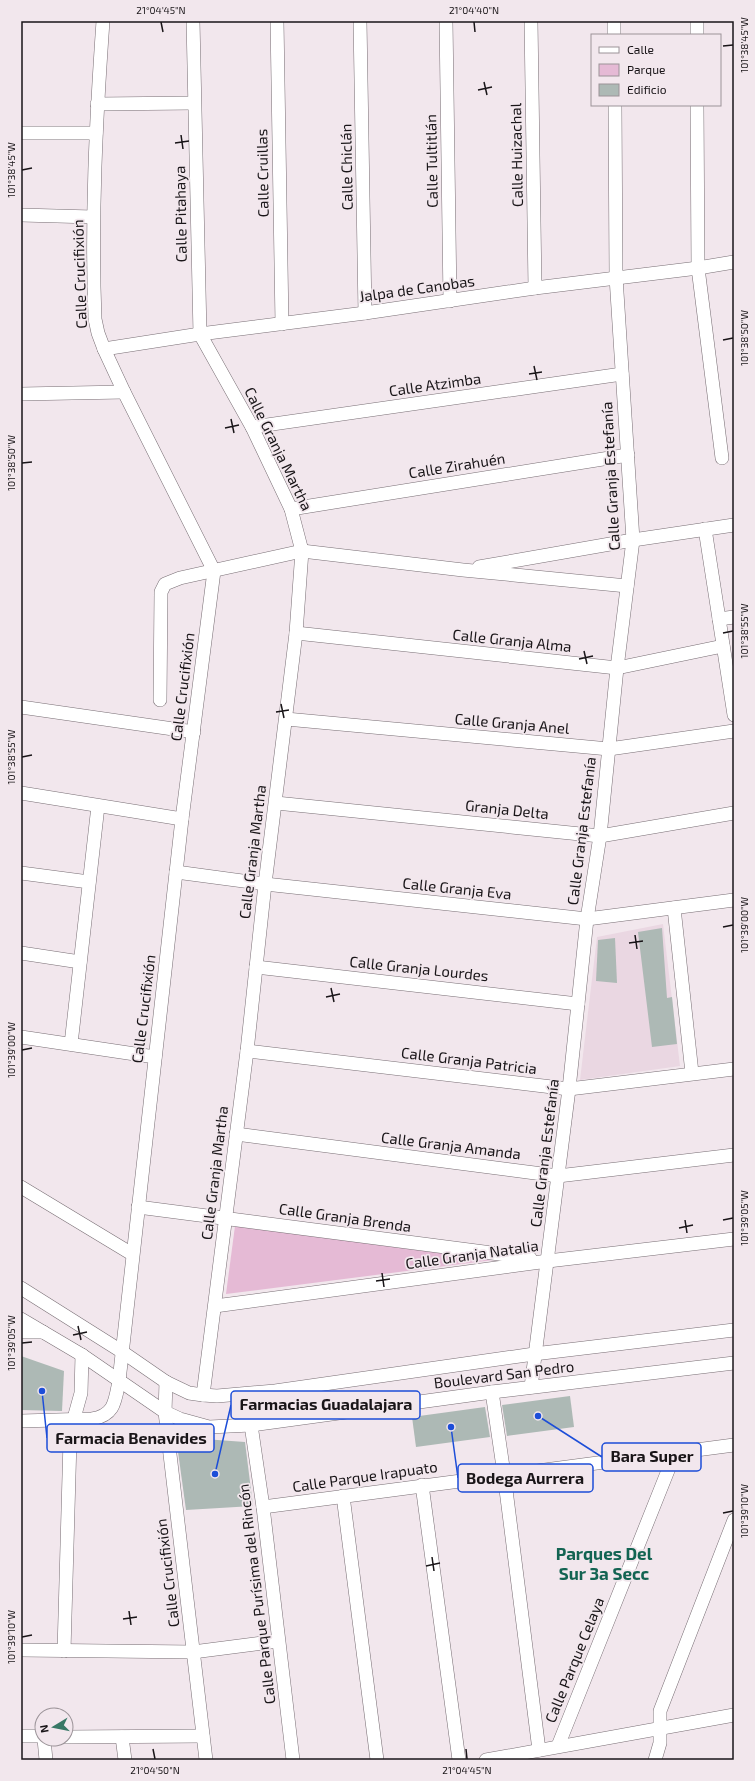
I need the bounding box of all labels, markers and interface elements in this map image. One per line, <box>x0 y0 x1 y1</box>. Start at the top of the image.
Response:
text: 21°04'45"N <box>136 4 186 16</box>
text: 21°04'40"N <box>449 4 499 16</box>
text: 101°38'45"W <box>738 17 750 73</box>
legend <box>591 34 721 106</box>
text: Calle <box>627 42 654 56</box>
text: Parque <box>627 62 665 76</box>
text: Edificio <box>627 82 667 96</box>
street label: Calle Huizachal <box>506 102 526 207</box>
street label: Calle Tultitlán <box>421 114 441 208</box>
street label: Calle Chiclán <box>336 123 356 211</box>
street label: Calle Cruillas <box>252 129 272 218</box>
text: 101°38'45"W <box>5 142 17 198</box>
street label: Calle Pitahaya <box>170 166 190 263</box>
street label: Calle Crucifixión <box>68 219 90 329</box>
street label: Jalpa de Canobas <box>358 271 476 305</box>
text: 101°38'50"W <box>738 310 750 366</box>
street label: Calle Atzimba <box>388 369 482 399</box>
street label: Calle Granja Martha <box>240 384 317 514</box>
street label: Calle Granja Estefanía <box>597 401 624 551</box>
text: 101°38'50"W <box>5 435 17 491</box>
street label: Calle Zirahuén <box>407 448 506 482</box>
text: 101°38'55"W <box>738 603 750 659</box>
street label: Calle Granja Alma <box>452 625 573 656</box>
street label: Calle Crucifixión <box>166 632 198 742</box>
street label: Calle Granja Anel <box>454 709 571 738</box>
text: 101°38'55"W <box>5 729 17 785</box>
street label: Calle Granja Estefanía <box>563 756 600 906</box>
street label: Calle Granja Martha <box>235 784 270 920</box>
street label: Granja Delta <box>464 796 550 823</box>
street label: Calle Granja Eva <box>402 873 512 904</box>
text: 101°39'00"W <box>738 896 750 953</box>
street label: Calle Granja Lourdes <box>349 952 490 985</box>
street label: Calle Crucifixión <box>127 954 159 1064</box>
text: 101°39'00"W <box>5 1021 17 1078</box>
street label: Calle Granja Patricia <box>400 1043 538 1078</box>
street label: Calle Granja Estefanía <box>526 1078 563 1228</box>
street label: Calle Granja Martha <box>197 1105 232 1241</box>
street label: Calle Granja Amanda <box>380 1128 522 1164</box>
text: 101°39'05"W <box>738 1190 750 1246</box>
street label: Calle Granja Brenda <box>278 1199 413 1236</box>
street label: Calle Granja Natalia <box>404 1236 540 1273</box>
text: 101°39'05"W <box>5 1315 17 1371</box>
street label: Boulevard San Pedro <box>433 1356 575 1392</box>
callout: Farmacias Guadalajara <box>231 1391 420 1419</box>
text: Farmacias Guadalajara <box>240 1394 412 1413</box>
callout: Farmacia Benavides <box>47 1424 214 1452</box>
text: Farmacia Benavides <box>55 1428 207 1447</box>
callout: Bara Super <box>602 1443 701 1471</box>
text: Bara Super <box>610 1446 694 1465</box>
street label: Calle Parque Irapuato <box>291 1457 439 1495</box>
callout: Bodega Aurrera <box>458 1464 593 1492</box>
text: Bodega Aurrera <box>466 1468 584 1487</box>
street label: Calle Parque Purísima del Rincón <box>234 1483 278 1705</box>
text: 101°39'10"W <box>738 1483 750 1538</box>
street label: Calle Crucifixión <box>151 1518 183 1628</box>
district label: Parques Del Sur 3a Secc <box>556 1543 653 1583</box>
street label: Calle Parque Celaya <box>541 1594 607 1725</box>
text: 101°39'10"W <box>5 1609 17 1664</box>
north arrow <box>34 1707 74 1747</box>
text: N <box>37 1724 51 1734</box>
text: 21°04'50"N <box>130 1764 180 1776</box>
text: 21°04'45"N <box>442 1764 492 1776</box>

